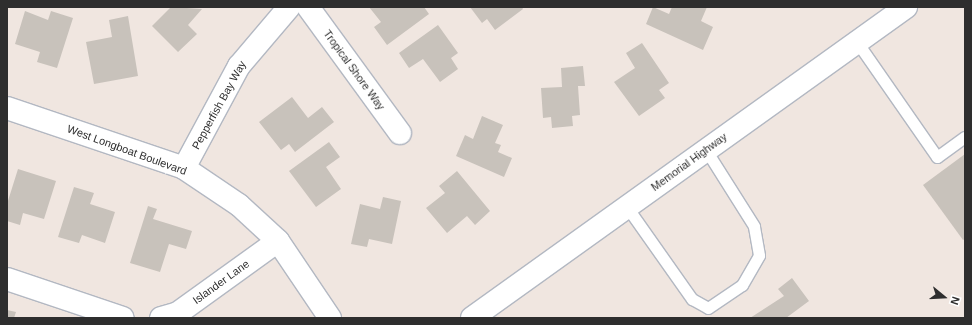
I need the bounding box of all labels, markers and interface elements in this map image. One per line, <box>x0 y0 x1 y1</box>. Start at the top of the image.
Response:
street label: Tropical Shore Way <box>321 27 387 113</box>
street label: Pepperfish Bay Way <box>189 58 249 152</box>
street label: West Longboat Boulevard <box>65 122 189 178</box>
street label: Memorial Highway <box>649 130 729 194</box>
street label: Islander Lane <box>190 257 252 307</box>
north arrow <box>924 277 964 317</box>
text: N <box>948 295 962 306</box>

